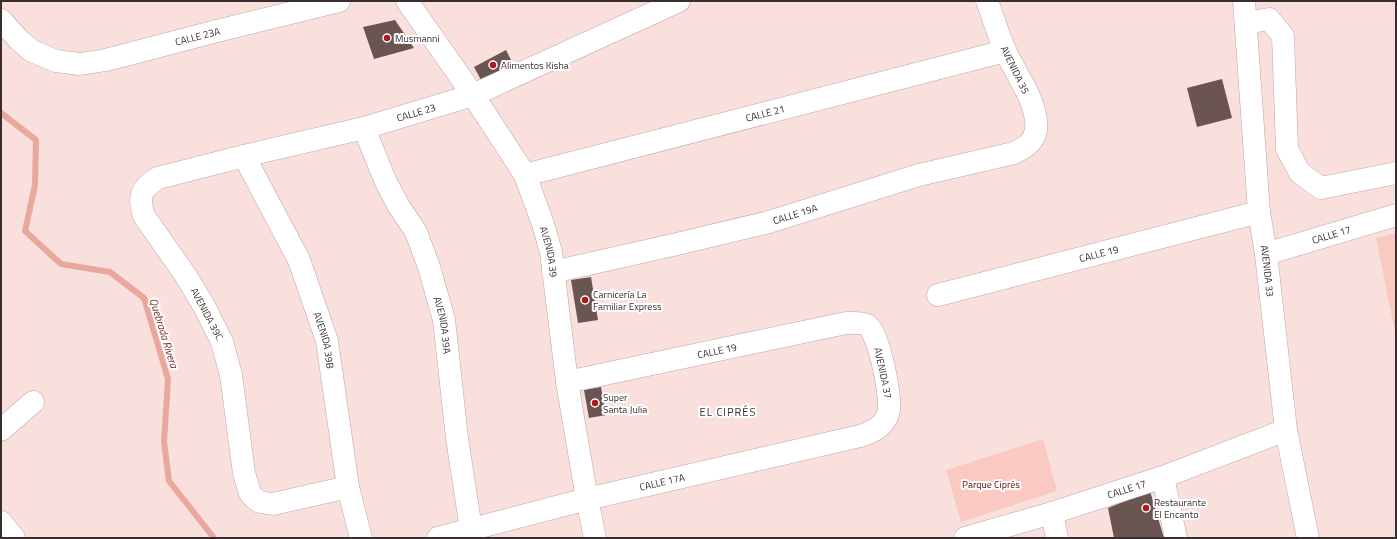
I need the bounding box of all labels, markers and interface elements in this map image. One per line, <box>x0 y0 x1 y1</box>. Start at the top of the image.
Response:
street label: CALLE 23A <box>173 23 222 49</box>
place label: Musmanni <box>395 31 440 46</box>
marker: Musmanni <box>382 33 392 43</box>
street label: AVENIDA 35 <box>997 43 1033 97</box>
place label: Alimentos Kisha <box>501 58 569 73</box>
marker: Alimentos Kisha <box>488 60 498 70</box>
street label: CALLE 23 <box>395 99 437 125</box>
street label: CALLE 21 <box>744 101 786 125</box>
street label: CALLE 19A <box>771 200 819 228</box>
street label: CALLE 17 <box>1310 222 1352 247</box>
street label: AVENIDA 39 <box>536 224 562 279</box>
street label: CALLE 19 <box>1077 241 1120 266</box>
street label: AVENIDA 33 <box>1257 244 1278 297</box>
street label: AVENIDA 39C <box>187 285 227 343</box>
place label: Carnicería La Familiar Express <box>593 287 662 314</box>
street label: AVENIDA 39A <box>430 295 455 354</box>
marker: Carnicería La Familiar Express <box>580 295 590 305</box>
water label: Quebrada Rivera <box>146 296 182 370</box>
street label: AVENIDA 39B <box>310 310 338 370</box>
street label: CALLE 19 <box>696 339 738 362</box>
street label: AVENIDA 37 <box>870 346 896 400</box>
place label: Super Santa Julia <box>603 390 647 417</box>
marker: Super Santa Julia <box>590 398 600 408</box>
district label: EL CIPRÉS <box>700 404 756 420</box>
street label: CALLE 17A <box>638 469 686 494</box>
street label: CALLE 17 <box>1105 475 1148 502</box>
park label: Parque Ciprés <box>962 477 1020 492</box>
place label: Restaurante El Encanto <box>1154 495 1206 522</box>
marker: Restaurante El Encanto <box>1141 503 1151 513</box>

